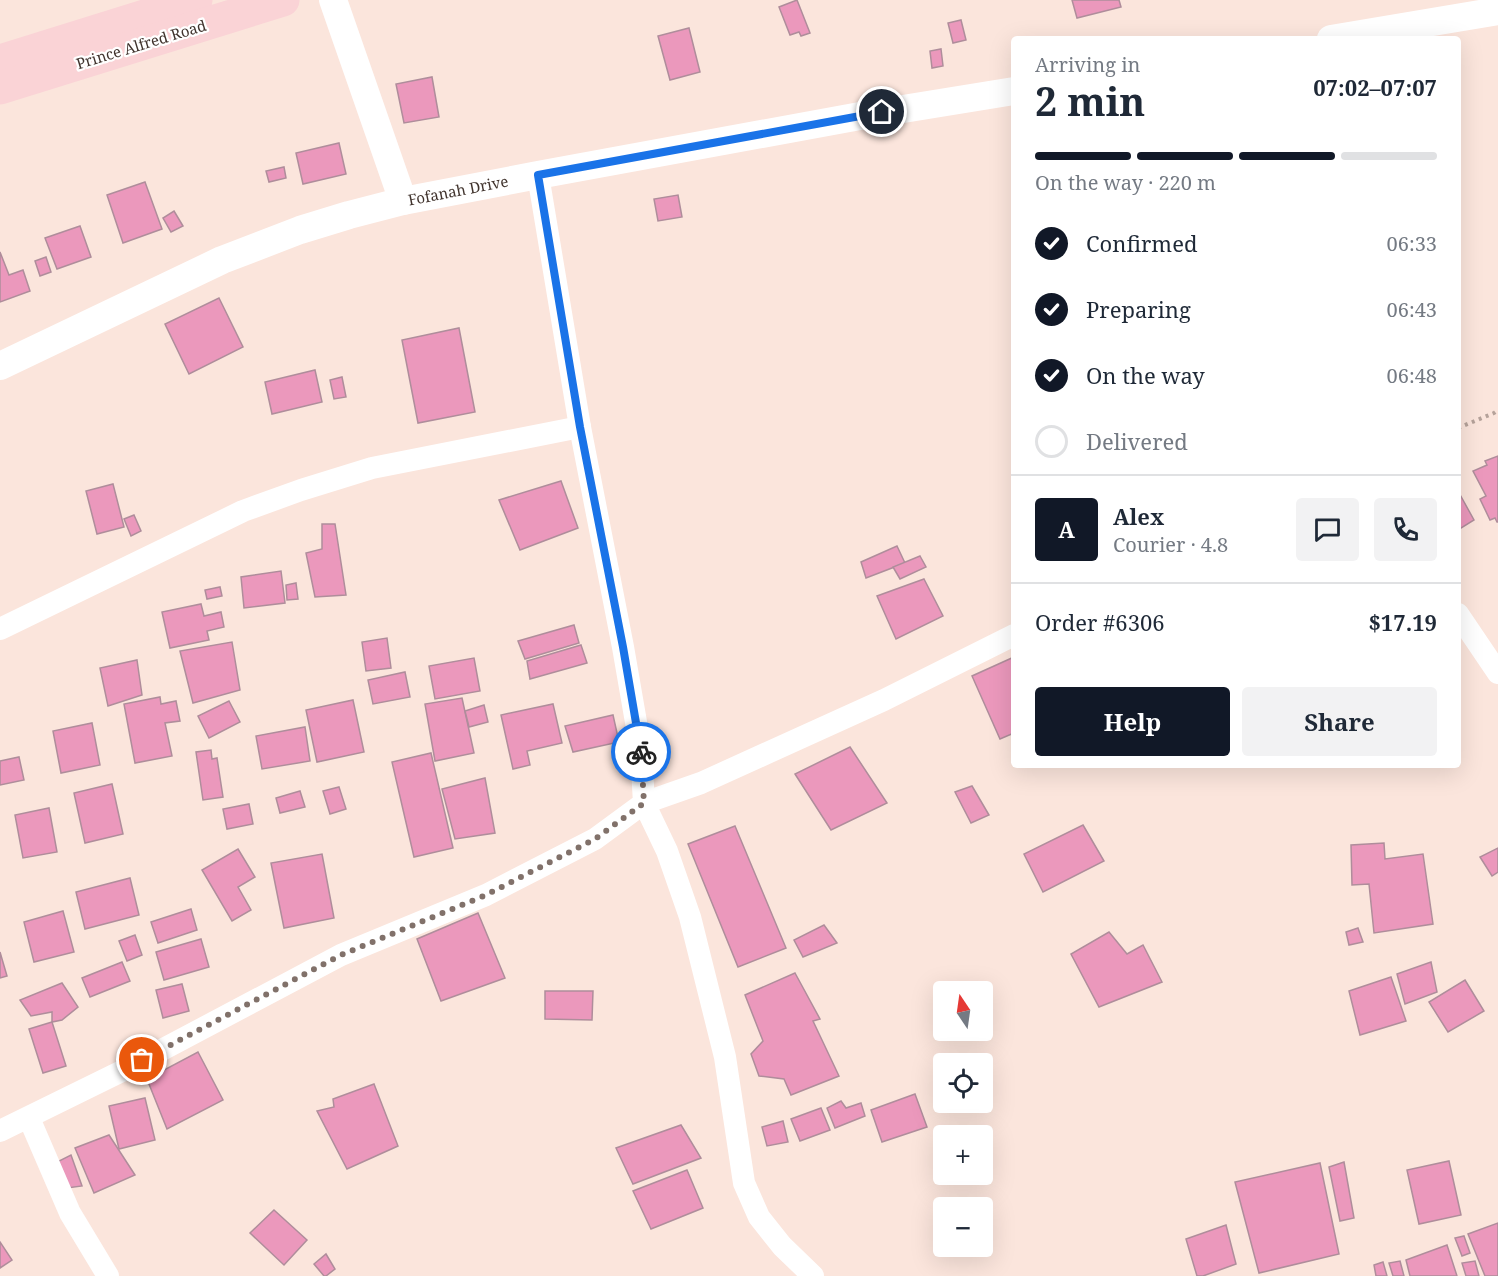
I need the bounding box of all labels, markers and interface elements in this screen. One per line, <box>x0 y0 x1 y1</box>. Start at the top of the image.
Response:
street label: Prince Alfred Road <box>74 15 208 73</box>
text: Arriving in <box>1035 51 1140 78</box>
text: 07:02–07:07 <box>1313 72 1437 102</box>
text: 2 min <box>1035 74 1145 127</box>
pin <box>856 86 907 137</box>
icon: home <box>865 95 898 128</box>
text: On the way · 220 m <box>1035 169 1216 196</box>
street label: Fofanah Drive <box>406 170 510 210</box>
icon: check <box>1035 227 1068 260</box>
text: Confirmed <box>1086 228 1197 258</box>
text: 06:33 <box>1387 230 1437 257</box>
icon: check <box>1035 293 1068 326</box>
text: Preparing <box>1086 294 1191 324</box>
text: 06:43 <box>1387 296 1437 323</box>
icon: check <box>1035 359 1068 392</box>
text: On the way <box>1086 360 1205 390</box>
text: 06:48 <box>1387 362 1437 389</box>
text: Delivered <box>1086 426 1188 456</box>
button: chat <box>1296 498 1359 561</box>
button: phone <box>1374 498 1437 561</box>
text: Alex <box>1113 501 1164 531</box>
text: A <box>1058 514 1075 544</box>
text: Courier · 4.8 <box>1113 531 1228 558</box>
text: Order #6306 <box>1035 607 1165 637</box>
text: $17.19 <box>1368 607 1437 637</box>
button: Help <box>1035 687 1230 756</box>
button: Share <box>1242 687 1437 756</box>
courier <box>611 722 671 782</box>
icon: bike <box>625 736 658 769</box>
north arrow <box>933 981 993 1041</box>
map controls <box>933 981 993 1257</box>
pin <box>116 1034 167 1085</box>
icon: bag <box>125 1043 158 1076</box>
button: locate <box>933 1053 993 1113</box>
button: + <box>933 1125 993 1185</box>
button: − <box>933 1197 993 1257</box>

